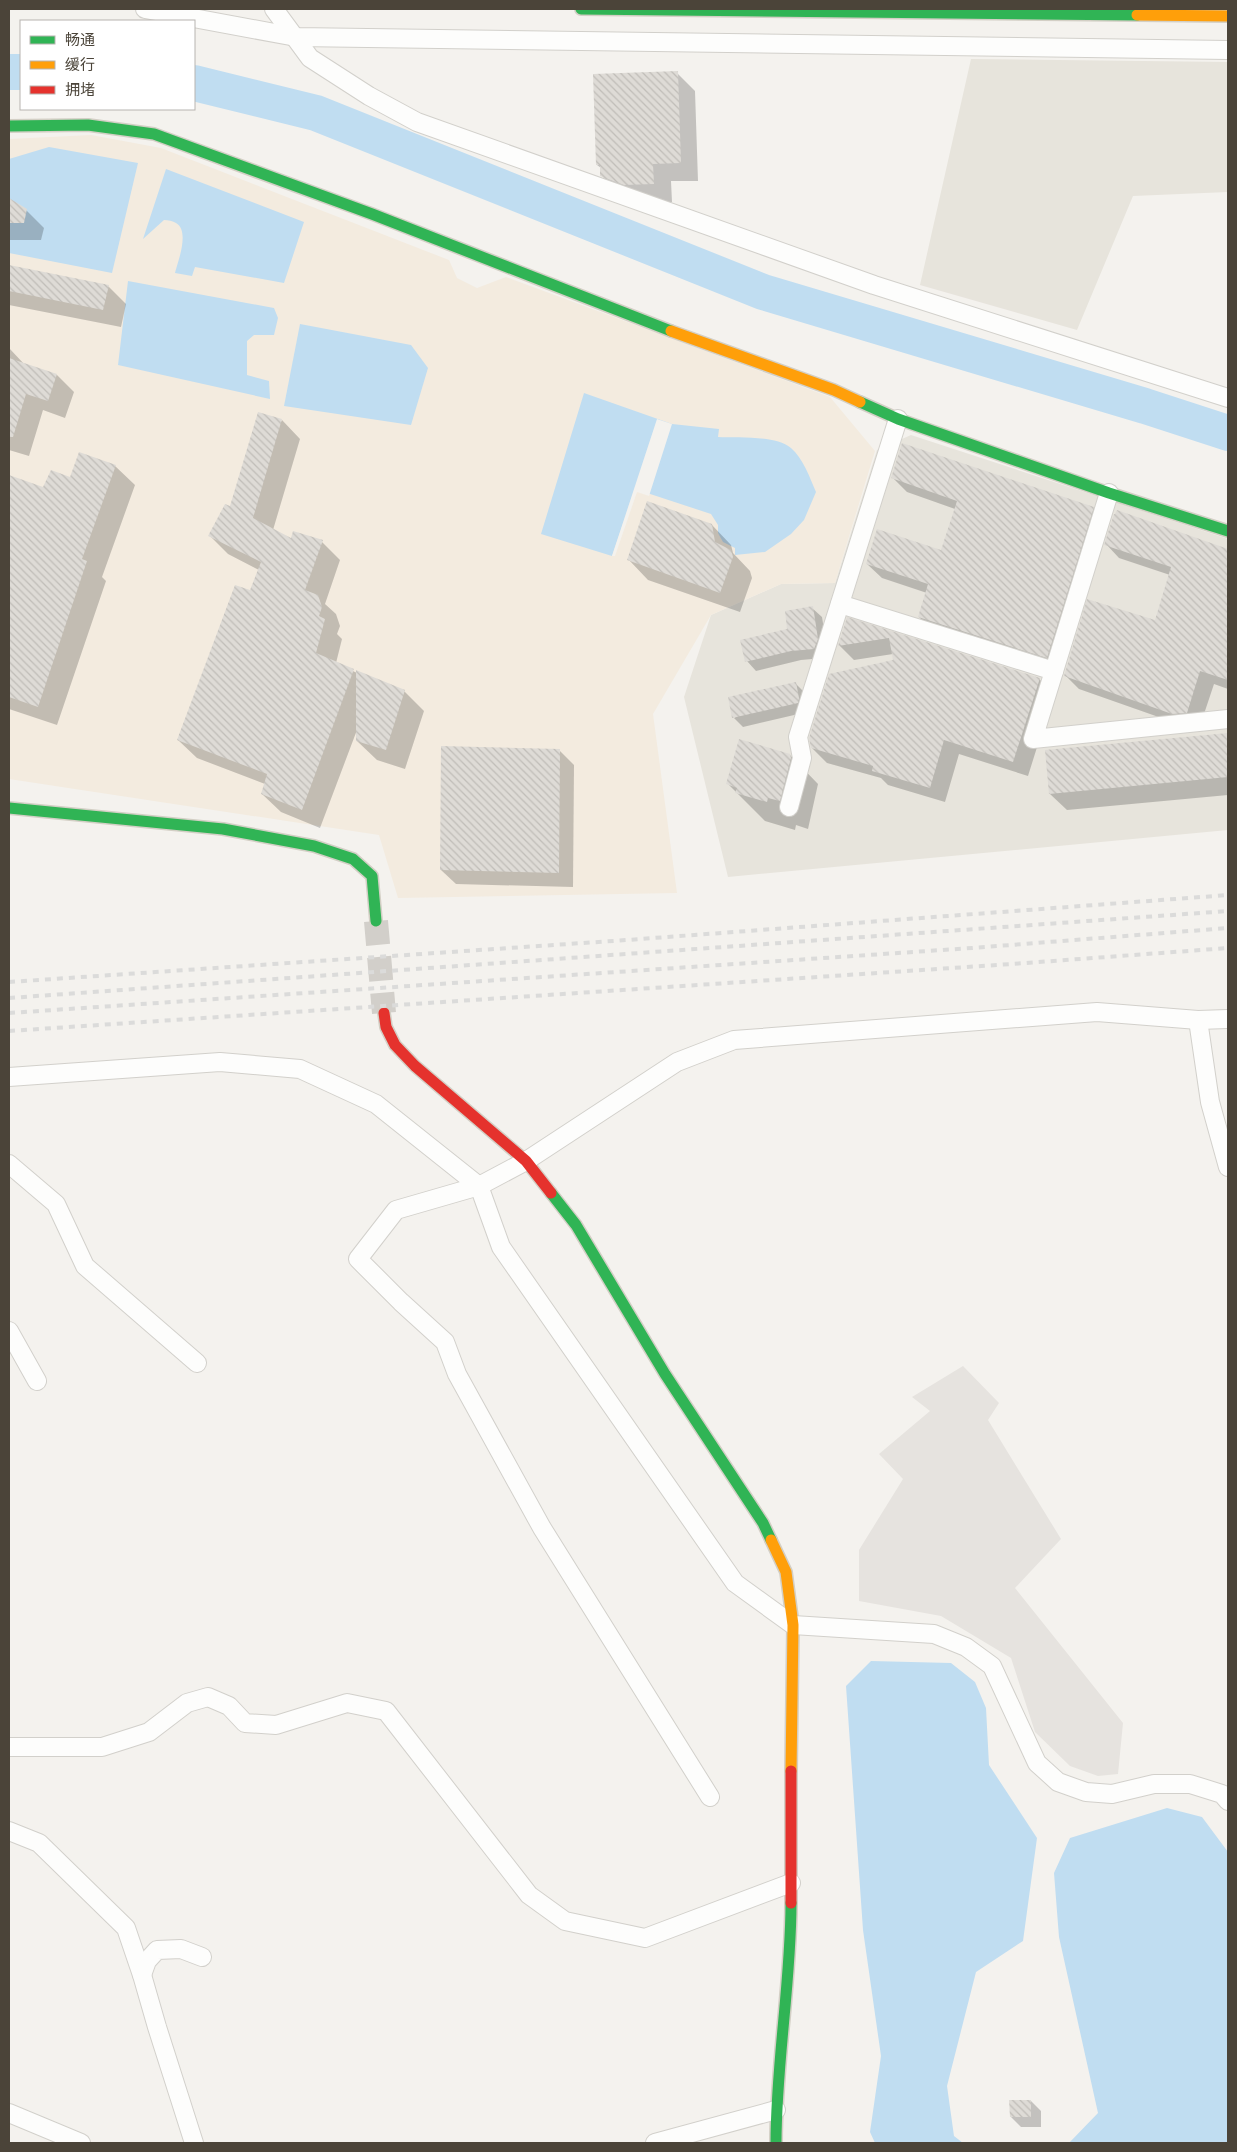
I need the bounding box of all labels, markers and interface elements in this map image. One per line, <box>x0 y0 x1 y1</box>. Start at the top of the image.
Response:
legend <box>20 20 195 110</box>
text: 畅通 <box>65 29 95 49</box>
text: 缓行 <box>65 54 95 74</box>
text: 拥堵 <box>65 79 95 99</box>

